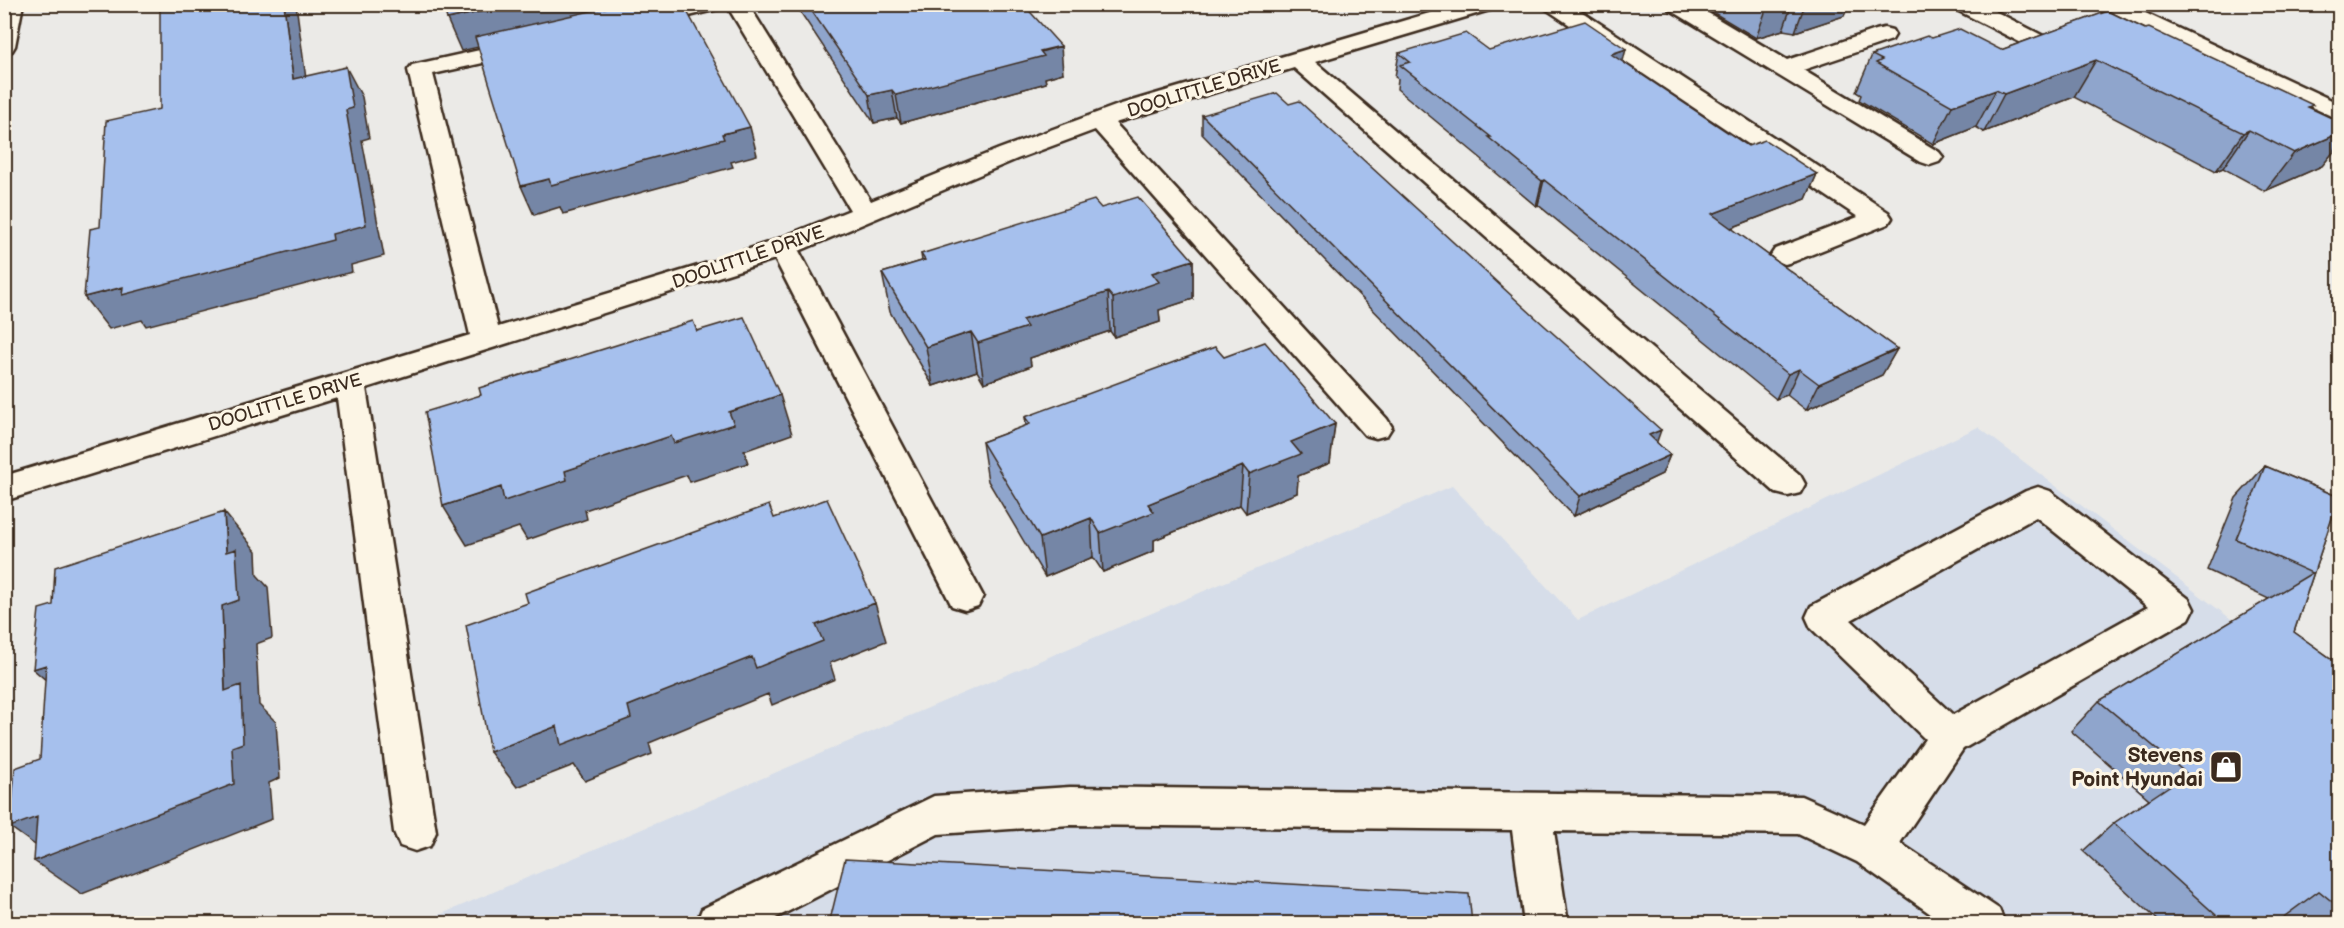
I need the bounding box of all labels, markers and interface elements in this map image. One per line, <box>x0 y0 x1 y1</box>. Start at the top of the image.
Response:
street label: DOOLITTLE DRIVE <box>1125 55 1284 122</box>
street label: DOOLITTLE DRIVE <box>669 222 827 293</box>
street label: DOOLITTLE DRIVE <box>206 369 365 436</box>
place label: Stevens Point Hyundai <box>2071 743 2203 792</box>
shop icon: Stevens Point Hyundai <box>2208 749 2244 785</box>

